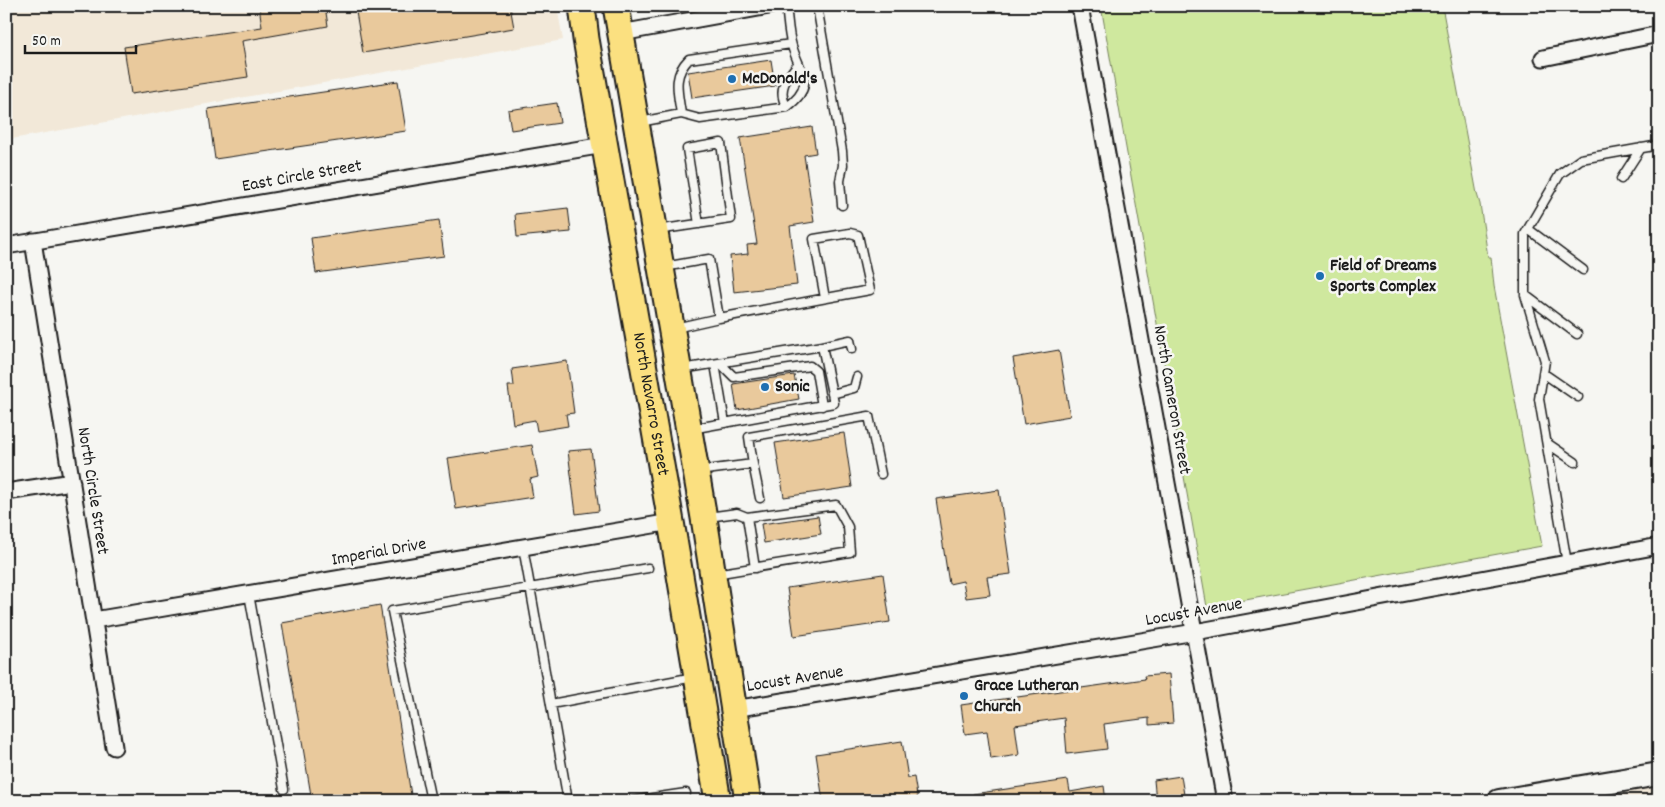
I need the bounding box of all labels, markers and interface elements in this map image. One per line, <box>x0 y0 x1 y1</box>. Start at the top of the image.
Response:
scale bar <box>25 22 136 54</box>
text: 50 m <box>32 31 61 53</box>
place label: McDonald's <box>742 67 818 92</box>
marker: McDonald's <box>726 73 738 85</box>
street label: East Circle Street <box>240 154 364 200</box>
place label: Field of Dreams Sports Complex <box>1330 254 1437 300</box>
marker: Field of Dreams Sports Complex <box>1314 270 1326 282</box>
street label: North Cameron Street <box>1146 323 1196 477</box>
street label: North Navarro Street <box>625 330 675 478</box>
place label: Sonic <box>775 375 810 400</box>
marker: Sonic <box>759 381 771 393</box>
street label: North Circle Street <box>70 425 114 557</box>
street label: Imperial Drive <box>330 532 428 574</box>
street label: Locust Avenue <box>1144 592 1244 634</box>
street label: Locust Avenue <box>745 660 845 700</box>
place label: Grace Lutheran Church <box>974 674 1079 720</box>
marker: Grace Lutheran Church <box>958 690 970 702</box>

